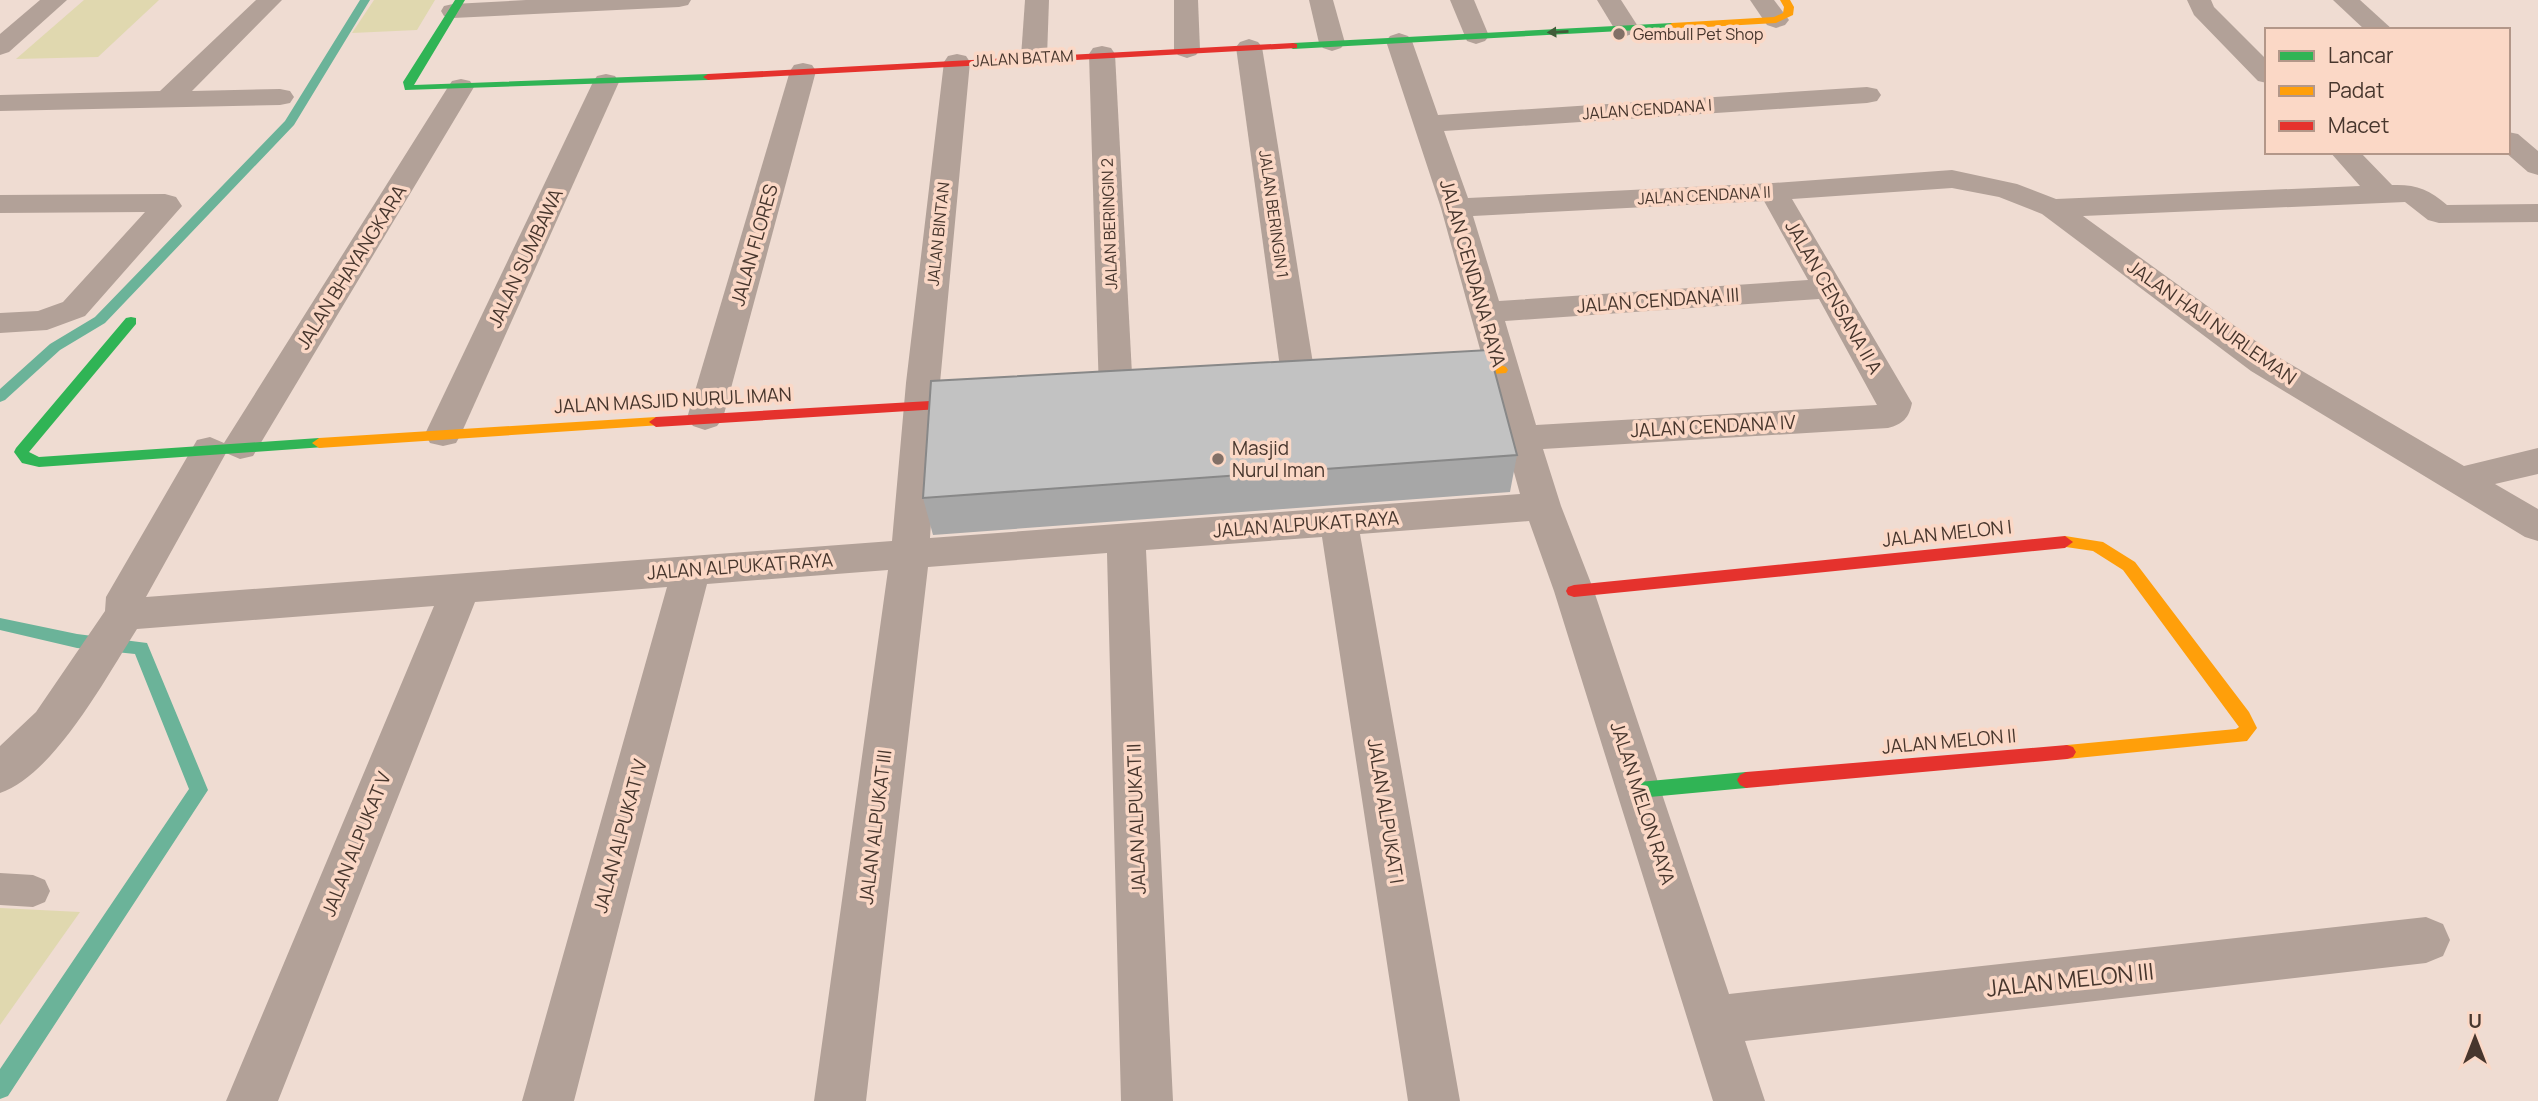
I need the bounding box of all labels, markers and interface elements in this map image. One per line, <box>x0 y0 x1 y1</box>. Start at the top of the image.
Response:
place label: Gembull Pet Shop <box>1633 23 1763 45</box>
marker: Gembull Pet Shop <box>1611 26 1627 42</box>
one-way arrow <box>1547 27 1569 38</box>
legend <box>2265 28 2510 154</box>
text: Lancar <box>2328 41 2394 69</box>
street label: JALAN BATAM <box>972 44 1074 72</box>
text: Padat <box>2328 76 2384 104</box>
street label: JALAN CENDANA I <box>1581 93 1713 125</box>
text: Macet <box>2328 111 2389 139</box>
street label: JALAN BERINGIN 1 <box>1254 149 1294 279</box>
street label: JALAN BERINGIN 2 <box>1096 158 1122 290</box>
street label: JALAN CENDANA RAYA <box>1434 176 1512 370</box>
street label: JALAN BHAYANGKARA <box>290 180 412 354</box>
street label: JALAN FLORES <box>724 181 784 309</box>
street label: JALAN BINTAN <box>922 181 954 287</box>
street label: JALAN CENDANA II <box>1637 181 1771 209</box>
street label: JALAN SUMBAWA <box>481 184 569 332</box>
street label: JALAN CENSANA II A <box>1779 215 1889 379</box>
street label: JALAN HAJI NURLEMAN <box>2122 254 2302 390</box>
street label: JALAN CENDANA III <box>1576 281 1740 319</box>
street label: JALAN MASJID NURUL IMAN <box>554 381 792 419</box>
street label: JALAN CENDANA IV <box>1630 409 1797 443</box>
place label: Masjid Nurul Iman <box>1232 435 1325 483</box>
marker: Masjid Nurul Iman <box>1210 451 1226 467</box>
street label: JALAN ALPUKAT RAYA <box>1212 505 1400 543</box>
street label: JALAN MELON I <box>1881 513 2013 553</box>
street label: JALAN ALPUKAT RAYA <box>646 547 834 585</box>
street label: JALAN MELON RAYA <box>1604 718 1682 888</box>
street label: JALAN MELON II <box>1881 722 2017 760</box>
street label: JALAN ALPUKAT I <box>1362 737 1410 885</box>
street label: JALAN ALPUKAT II <box>1120 743 1152 895</box>
street label: JALAN ALPUKAT III <box>853 748 897 906</box>
street label: JALAN ALPUKAT IV <box>587 756 653 916</box>
street label: JALAN ALPUKAT V <box>315 767 397 920</box>
street label: JALAN MELON III <box>1985 954 2155 1004</box>
north arrow <box>2440 1003 2510 1073</box>
text: U <box>2468 1008 2482 1034</box>

